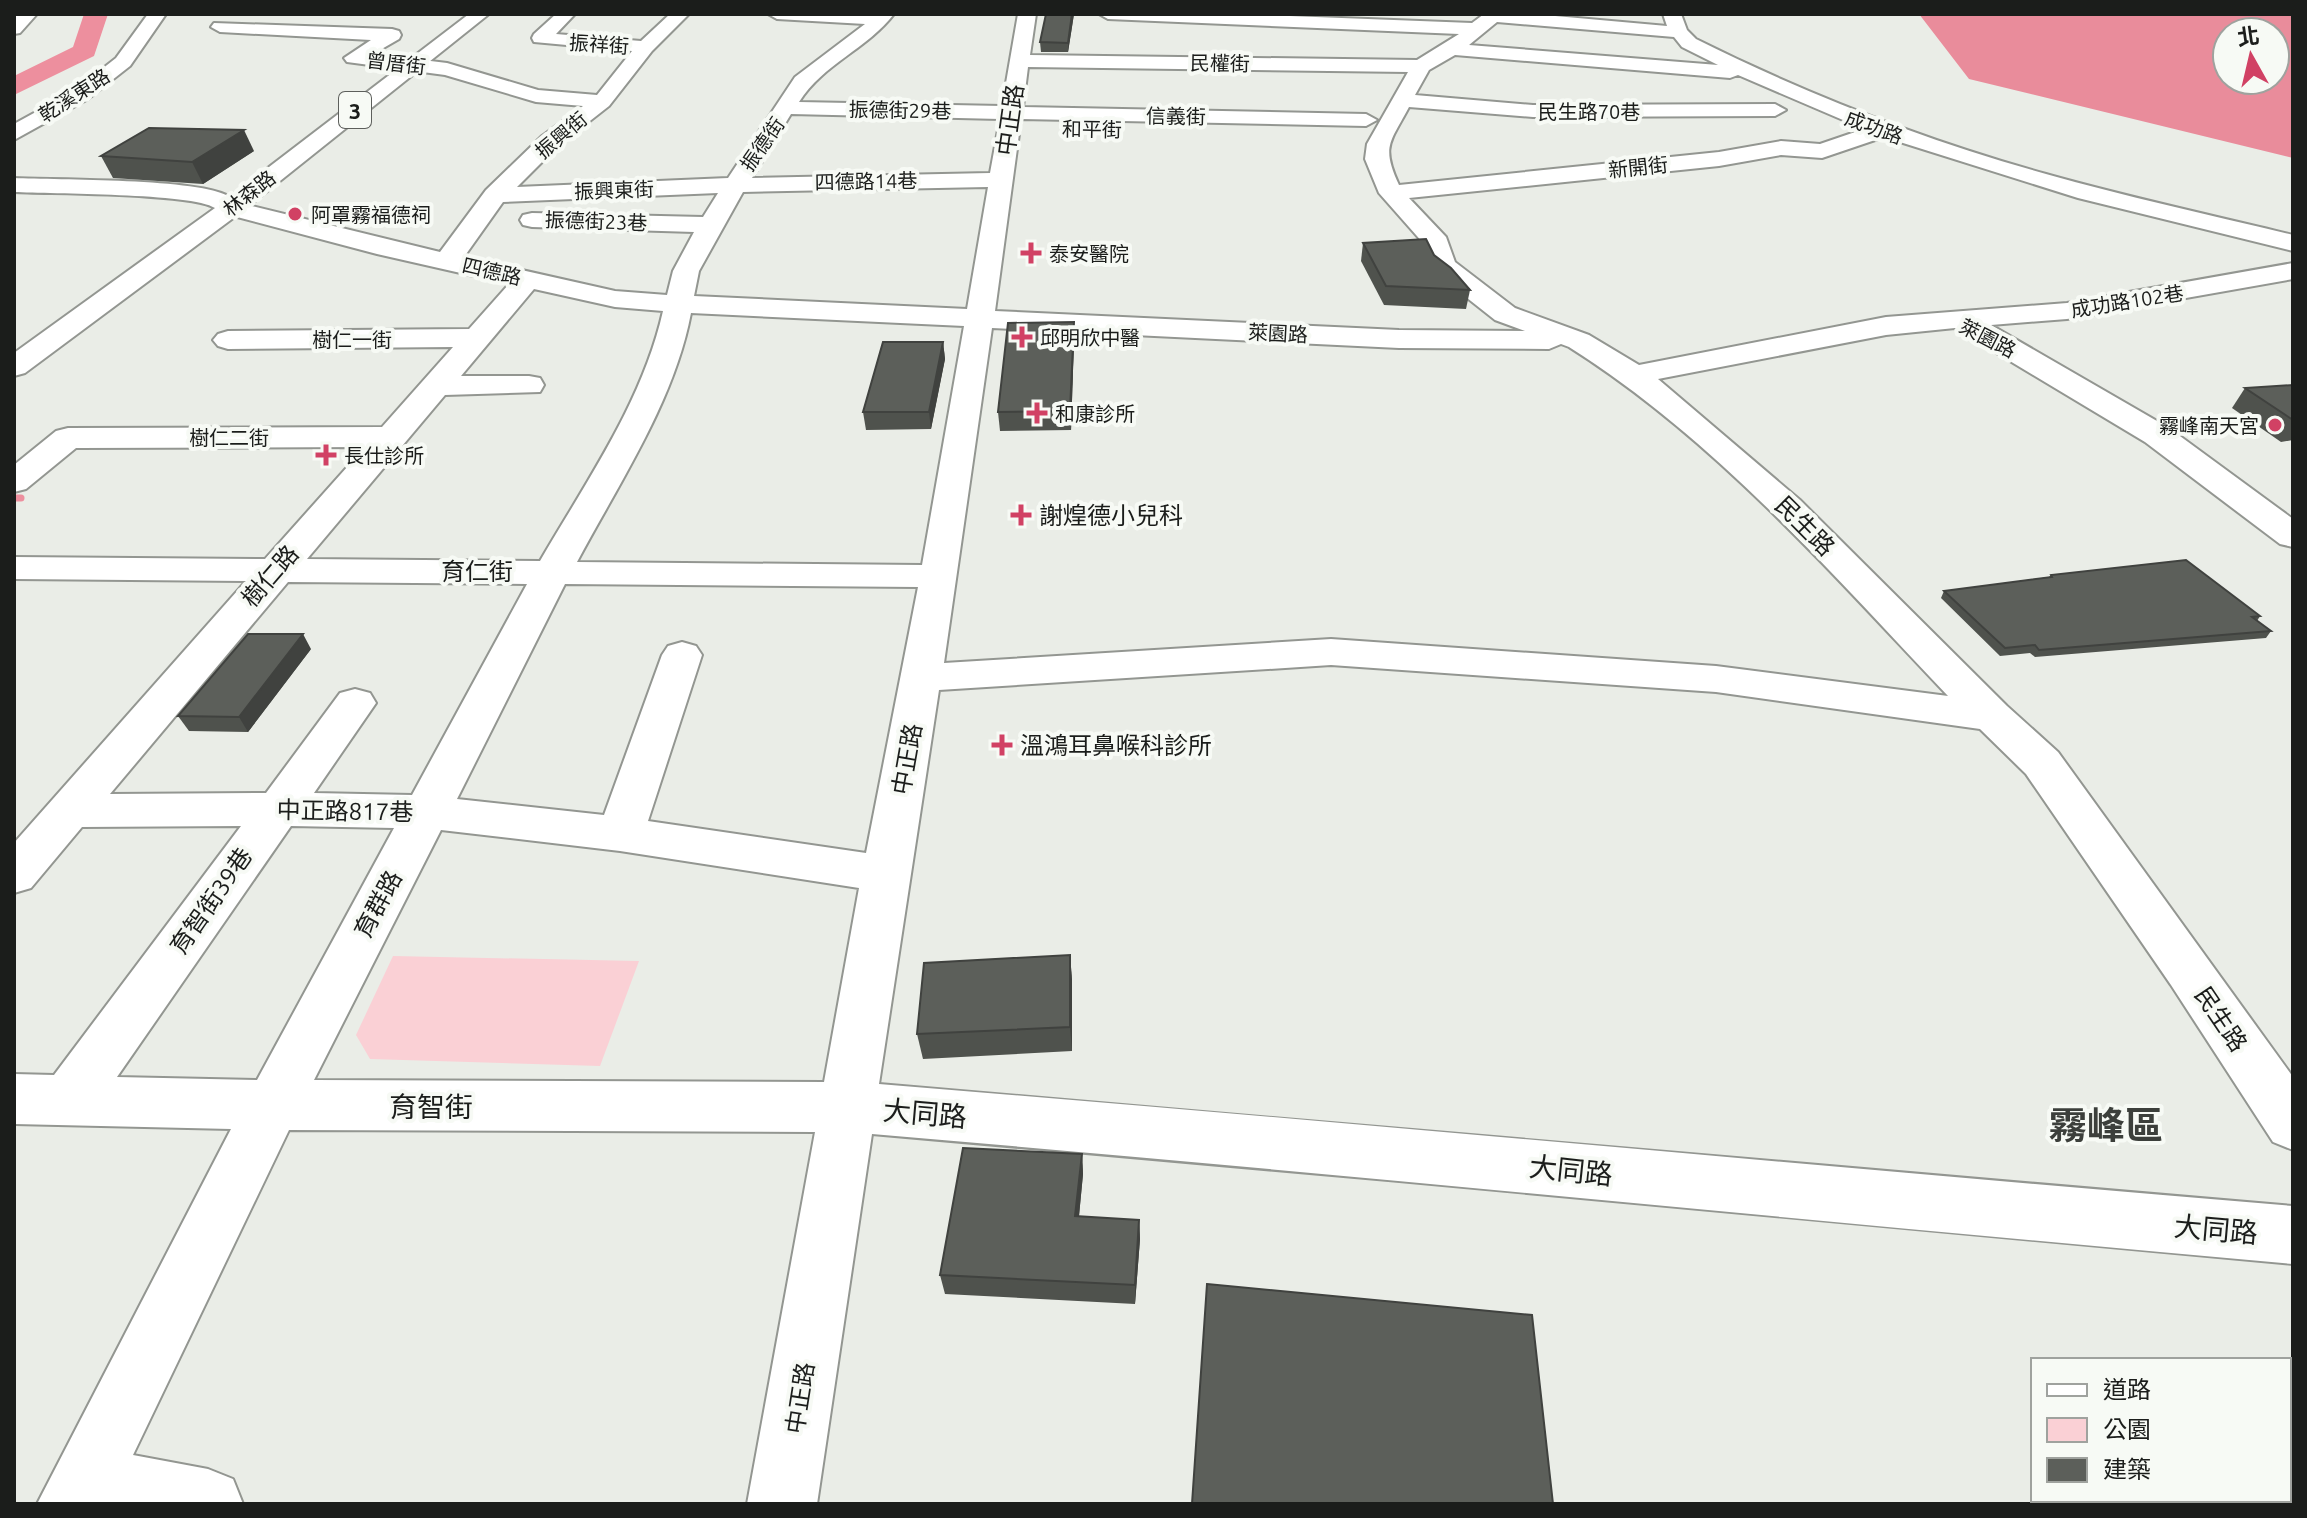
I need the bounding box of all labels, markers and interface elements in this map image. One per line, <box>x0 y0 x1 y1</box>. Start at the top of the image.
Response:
north arrow <box>2211 16 2291 96</box>
text: 北 <box>2236 22 2261 50</box>
street label: 振祥街 <box>568 30 630 58</box>
street label: 曾厝街 <box>365 48 427 78</box>
street label: 民權街 <box>1190 51 1250 75</box>
street label: 乾溪東路 <box>34 64 114 126</box>
street label: 中正路 <box>992 82 1028 158</box>
road number: 3 <box>339 92 371 128</box>
street label: 振德街29巷 <box>849 98 951 122</box>
street label: 民生路70巷 <box>1538 100 1640 123</box>
street label: 信義街 <box>1146 104 1206 128</box>
street label: 成功路 <box>1842 106 1906 148</box>
street label: 振興街 <box>531 107 591 163</box>
street label: 振德街 <box>735 113 789 175</box>
street label: 和平街 <box>1062 117 1122 141</box>
street label: 新開街 <box>1607 152 1669 182</box>
street label: 林森路 <box>218 165 280 221</box>
street label: 四德路14巷 <box>815 169 917 193</box>
street label: 振興東街 <box>574 177 654 203</box>
place label: 阿罩霧福德祠 <box>311 203 431 226</box>
marker: 阿罩霧福德祠 <box>286 205 304 223</box>
street label: 振德街23巷 <box>544 208 648 234</box>
marker: 泰安醫院 <box>1020 242 1042 264</box>
place label: 泰安醫院 <box>1049 242 1129 265</box>
street label: 四德路 <box>460 253 524 289</box>
street label: 成功路102巷 <box>2069 281 2185 321</box>
street label: 萊園路 <box>1956 314 2020 362</box>
street label: 萊園路 <box>1247 320 1309 346</box>
marker: 邱明欣中醫 <box>1011 326 1033 348</box>
place label: 邱明欣中醫 <box>1040 326 1140 349</box>
street label: 樹仁一街 <box>312 328 392 351</box>
marker: 和康診所 <box>1026 402 1048 424</box>
place label: 和康診所 <box>1055 402 1135 425</box>
place label: 霧峰南天宮 <box>2159 414 2259 437</box>
marker: 霧峰南天宮 <box>2266 416 2284 434</box>
street label: 樹仁二街 <box>189 426 269 449</box>
marker: 長仕診所 <box>315 444 337 466</box>
place label: 長仕診所 <box>344 444 424 467</box>
street label: 民生路 <box>1770 491 1840 561</box>
place label: 謝煌德小兒科 <box>1039 502 1183 529</box>
marker: 謝煌德小兒科 <box>1010 504 1032 526</box>
street label: 樹仁路 <box>236 540 304 612</box>
street label: 育仁街 <box>441 558 513 585</box>
street label: 中正路 <box>887 721 927 797</box>
place label: 溫鴻耳鼻喉科診所 <box>1020 732 1212 759</box>
marker: 溫鴻耳鼻喉科診所 <box>991 734 1013 756</box>
street label: 中正路817巷 <box>276 796 414 826</box>
street label: 育智街39巷 <box>165 843 257 959</box>
street label: 育群路 <box>349 866 407 942</box>
street label: 民生路 <box>2190 982 2252 1056</box>
street label: 育智街 <box>389 1091 473 1122</box>
street label: 大同路 <box>882 1094 968 1132</box>
district label: 霧峰區 <box>2049 1104 2163 1146</box>
street label: 大同路 <box>1528 1150 1614 1190</box>
street label: 大同路 <box>2173 1210 2259 1248</box>
legend <box>2031 1358 2291 1502</box>
street label: 中正路 <box>781 1360 819 1436</box>
text: 道路 <box>2103 1376 2151 1403</box>
text: 公園 <box>2103 1416 2151 1443</box>
text: 建築 <box>2103 1456 2151 1483</box>

